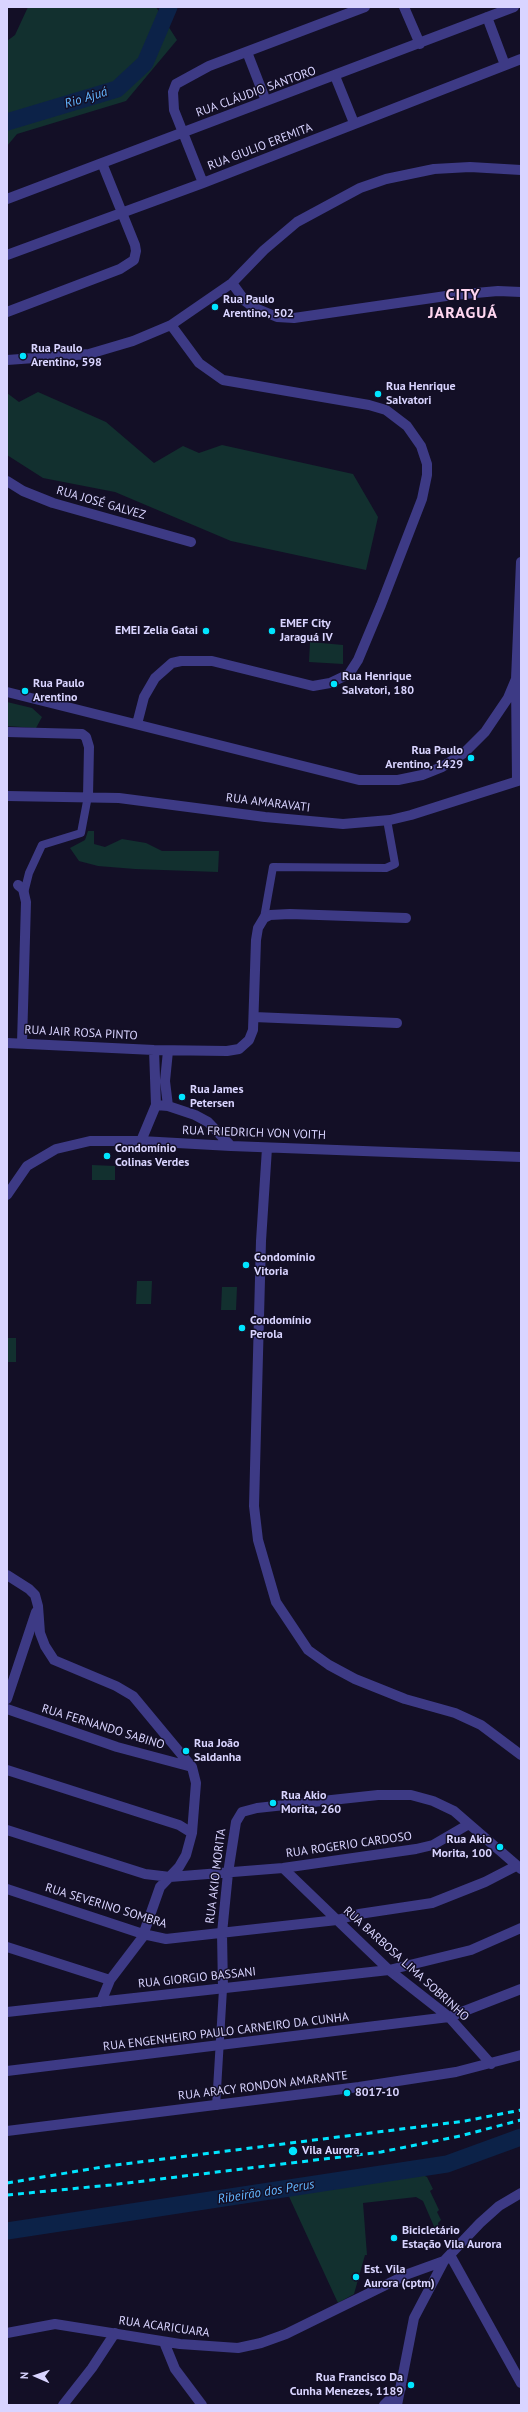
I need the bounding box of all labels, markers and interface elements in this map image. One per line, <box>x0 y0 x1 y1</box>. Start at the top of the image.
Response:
street label: RUA CLÁUDIO SANTORO <box>194 64 318 120</box>
water label: Rio Ajuá <box>63 84 109 112</box>
street label: RUA GIULIO EREMITA <box>206 120 314 174</box>
district label: CITY JARAGUÁ <box>428 285 498 323</box>
place label: Rua Paulo Arentino, 502 <box>223 293 294 321</box>
marker: Rua Paulo Arentino, 502 <box>210 302 220 312</box>
place label: Rua Paulo Arentino, 598 <box>31 342 102 370</box>
marker: Rua Paulo Arentino, 598 <box>18 351 28 361</box>
place label: Rua Henrique Salvatori <box>386 380 456 408</box>
marker: Rua Henrique Salvatori <box>373 389 383 399</box>
street label: RUA JOSÉ GALVEZ <box>55 483 147 523</box>
place label: EMEF City Jaraguá IV <box>280 617 333 645</box>
place label: EMEI Zelia Gatai <box>115 624 198 638</box>
marker: EMEI Zelia Gatai <box>201 626 211 636</box>
marker: EMEF City Jaraguá IV <box>267 626 277 636</box>
place label: Rua Henrique Salvatori, 180 <box>342 670 414 698</box>
place label: Rua Paulo Arentino <box>33 677 85 705</box>
marker: Rua Henrique Salvatori, 180 <box>329 679 339 689</box>
marker: Rua Paulo Arentino <box>20 686 30 696</box>
place label: Rua Paulo Arentino, 1429 <box>385 744 463 772</box>
marker: Rua Paulo Arentino, 1429 <box>466 753 476 763</box>
street label: RUA AMARAVATI <box>225 791 311 815</box>
street label: RUA JAIR ROSA PINTO <box>24 1023 138 1043</box>
place label: Rua James Petersen <box>190 1083 243 1111</box>
marker: Rua James Petersen <box>177 1092 187 1102</box>
street label: RUA FRIEDRICH VON VOITH <box>182 1123 326 1143</box>
place label: Condomínio Colinas Verdes <box>115 1142 189 1170</box>
marker: Condomínio Colinas Verdes <box>102 1151 112 1161</box>
place label: Condomínio Vitoria <box>254 1251 315 1279</box>
marker: Condomínio Vitoria <box>241 1260 251 1270</box>
place label: Condomínio Perola <box>250 1314 311 1342</box>
marker: Condomínio Perola <box>237 1323 247 1333</box>
street label: RUA FERNANDO SABINO <box>40 1701 166 1753</box>
place label: Rua João Saldanha <box>194 1737 241 1765</box>
marker: Rua João Saldanha <box>181 1746 191 1756</box>
place label: Rua Akio Morita, 260 <box>281 1789 341 1817</box>
marker: Rua Akio Morita, 260 <box>268 1798 278 1808</box>
street label: RUA AKIO MORITA <box>203 1828 229 1924</box>
street label: RUA ROGERIO CARDOSO <box>285 1829 413 1861</box>
place label: Rua Akio Morita, 100 <box>432 1833 492 1861</box>
marker: Rua Akio Morita, 100 <box>495 1842 505 1852</box>
street label: RUA SEVERINO SOMBRA <box>44 1881 168 1931</box>
street label: RUA BARBOSA LIMA SOBRINHO <box>340 1904 472 2024</box>
street label: RUA GIORGIO BASSANI <box>137 1965 257 1991</box>
street label: RUA ENGENHEIRO PAULO CARNEIRO DA CUNHA <box>102 2010 350 2054</box>
street label: RUA ARACY RONDON AMARANTE <box>177 2068 349 2104</box>
place label: 8017-10 <box>355 2086 399 2100</box>
marker: 8017-10 <box>342 2088 352 2098</box>
place label: Vila Aurora <box>302 2144 360 2158</box>
marker: Vila Aurora <box>287 2145 299 2157</box>
water label: Ribeirão dos Perus <box>216 2177 316 2207</box>
place label: Bicicletário Estação Vila Aurora <box>402 2224 502 2252</box>
marker: Bicicletário Estação Vila Aurora <box>389 2233 399 2243</box>
place label: Est. Vila Aurora (cptm) <box>364 2263 435 2291</box>
marker: Est. Vila Aurora (cptm) <box>351 2272 361 2282</box>
street label: RUA ACARICUARA <box>118 2313 210 2341</box>
north arrow <box>16 2356 56 2396</box>
place label: Rua Francisco Da Cunha Menezes, 1189 <box>290 2371 403 2399</box>
text: N <box>17 2372 31 2379</box>
marker: Rua Francisco Da Cunha Menezes, 1189 <box>406 2380 416 2390</box>

